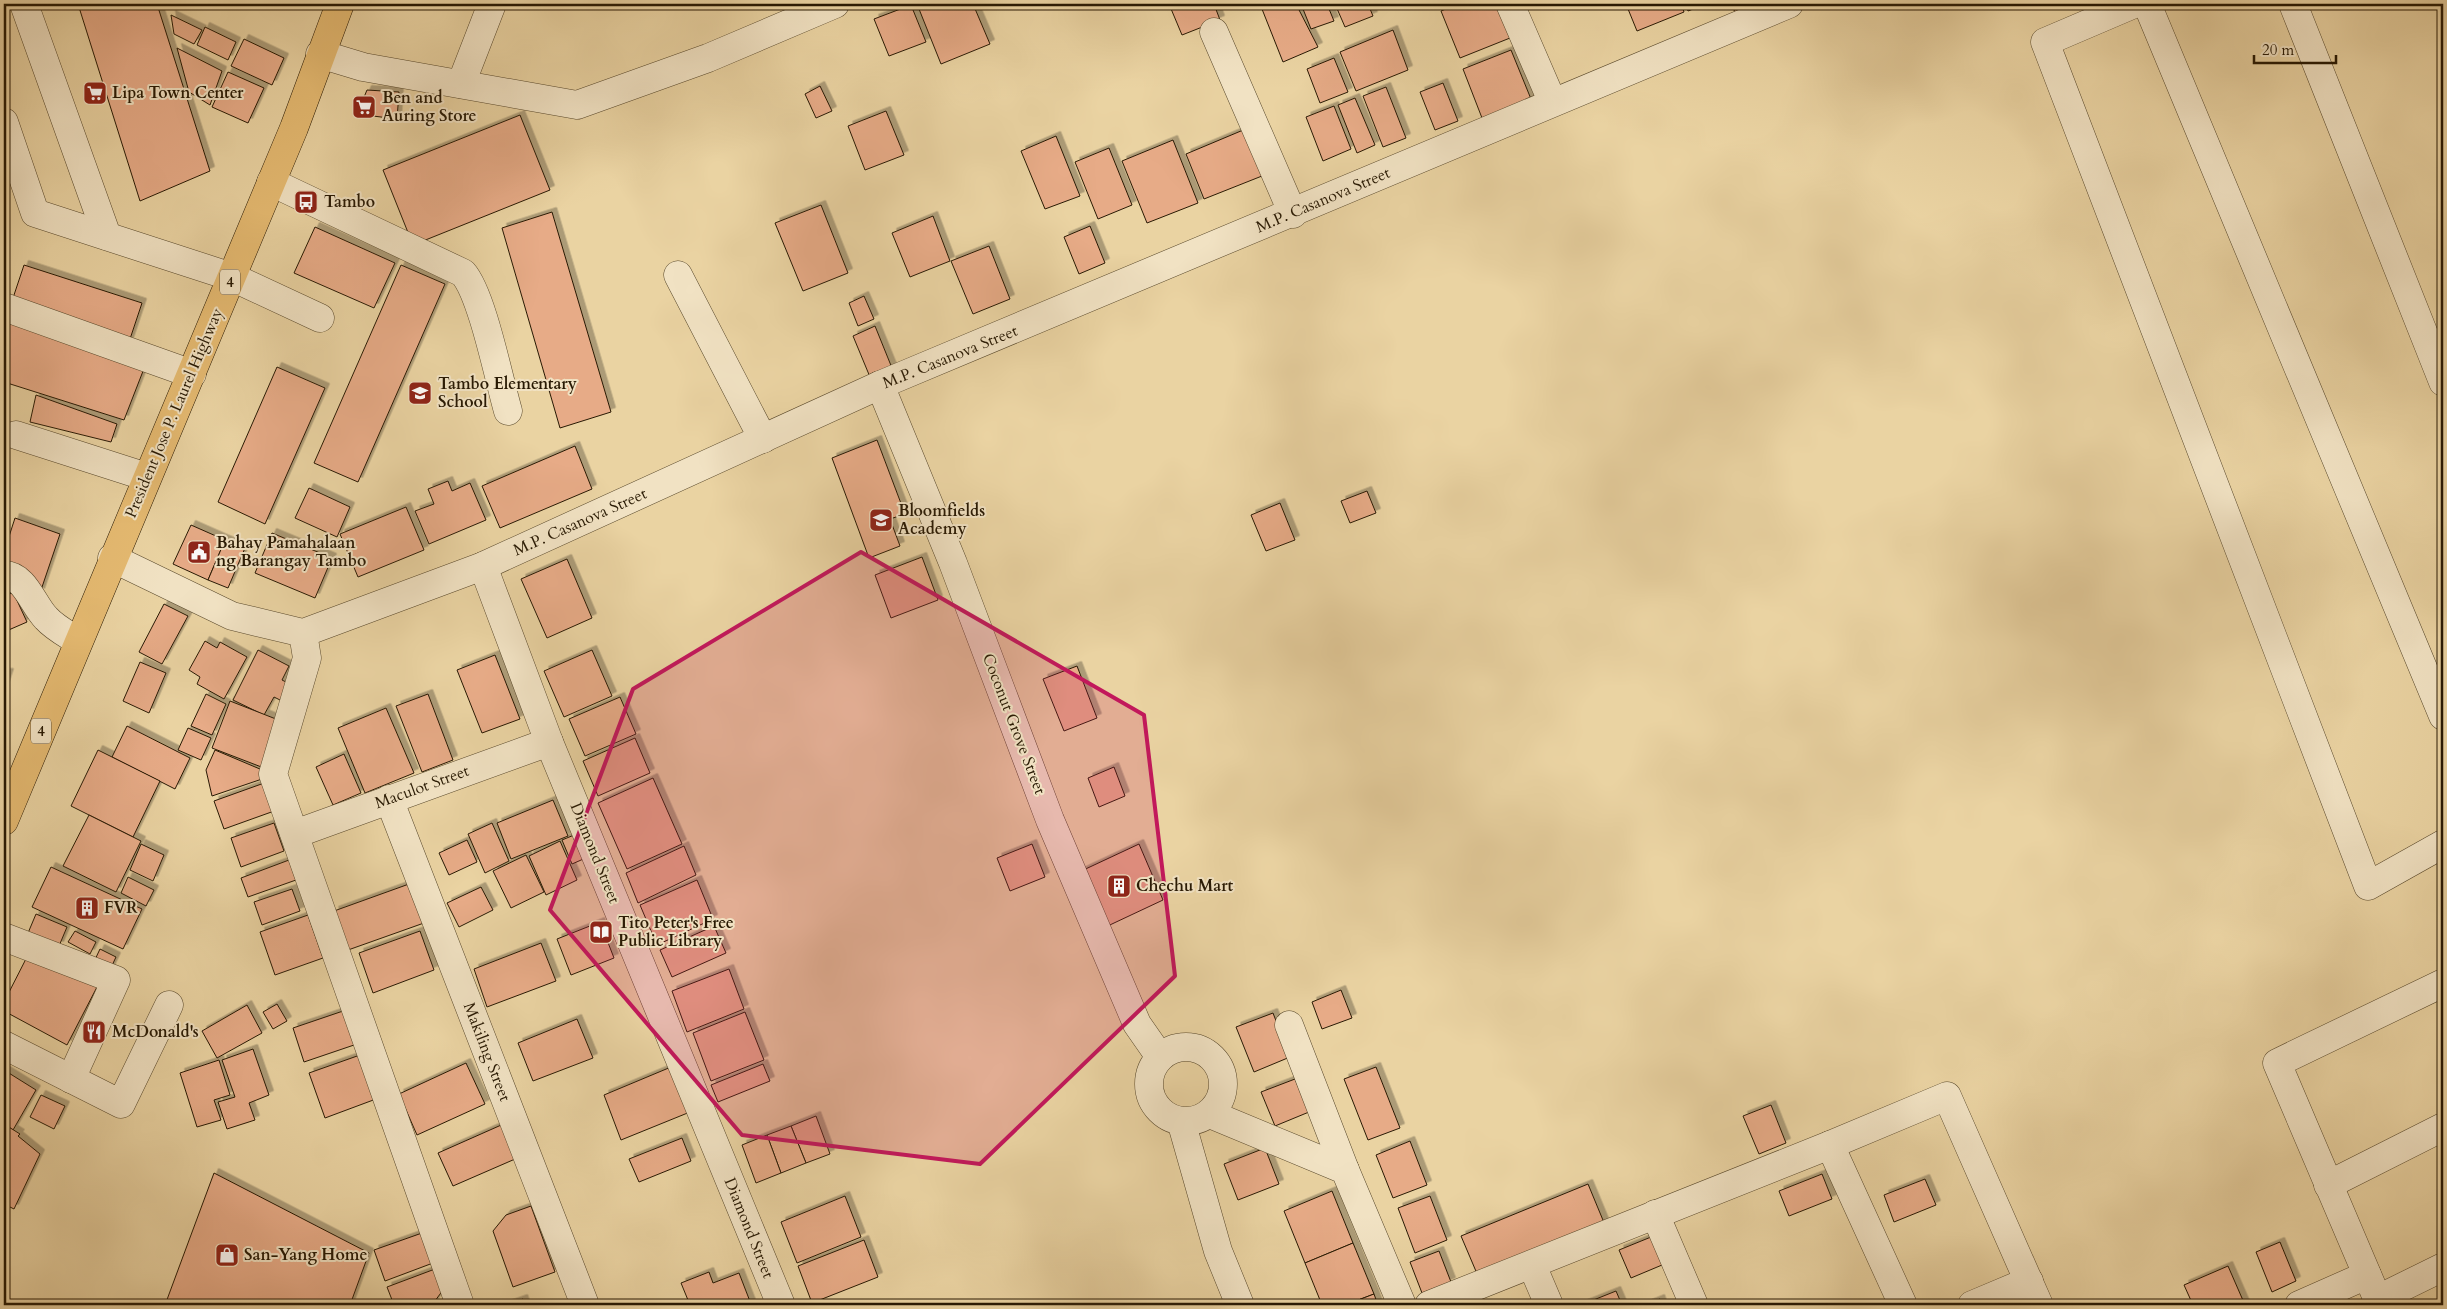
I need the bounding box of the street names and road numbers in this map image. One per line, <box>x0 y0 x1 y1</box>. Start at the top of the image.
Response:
street label: M.P. Casanova Street <box>1252 162 1394 238</box>
road number: 4 <box>220 270 240 294</box>
street label: President Jose P. Laurel Highway <box>120 304 229 521</box>
street label: M.P. Casanova Street <box>879 320 1021 394</box>
street label: M.P. Casanova Street <box>510 483 650 561</box>
street label: Coconut Grove Street <box>977 650 1051 798</box>
road number: 4 <box>31 718 51 744</box>
street label: Maculot Street <box>372 760 472 814</box>
street label: Diamond Street <box>565 799 625 907</box>
street label: Makiling Street <box>458 999 516 1105</box>
street label: Diamond Street <box>719 1174 779 1282</box>

